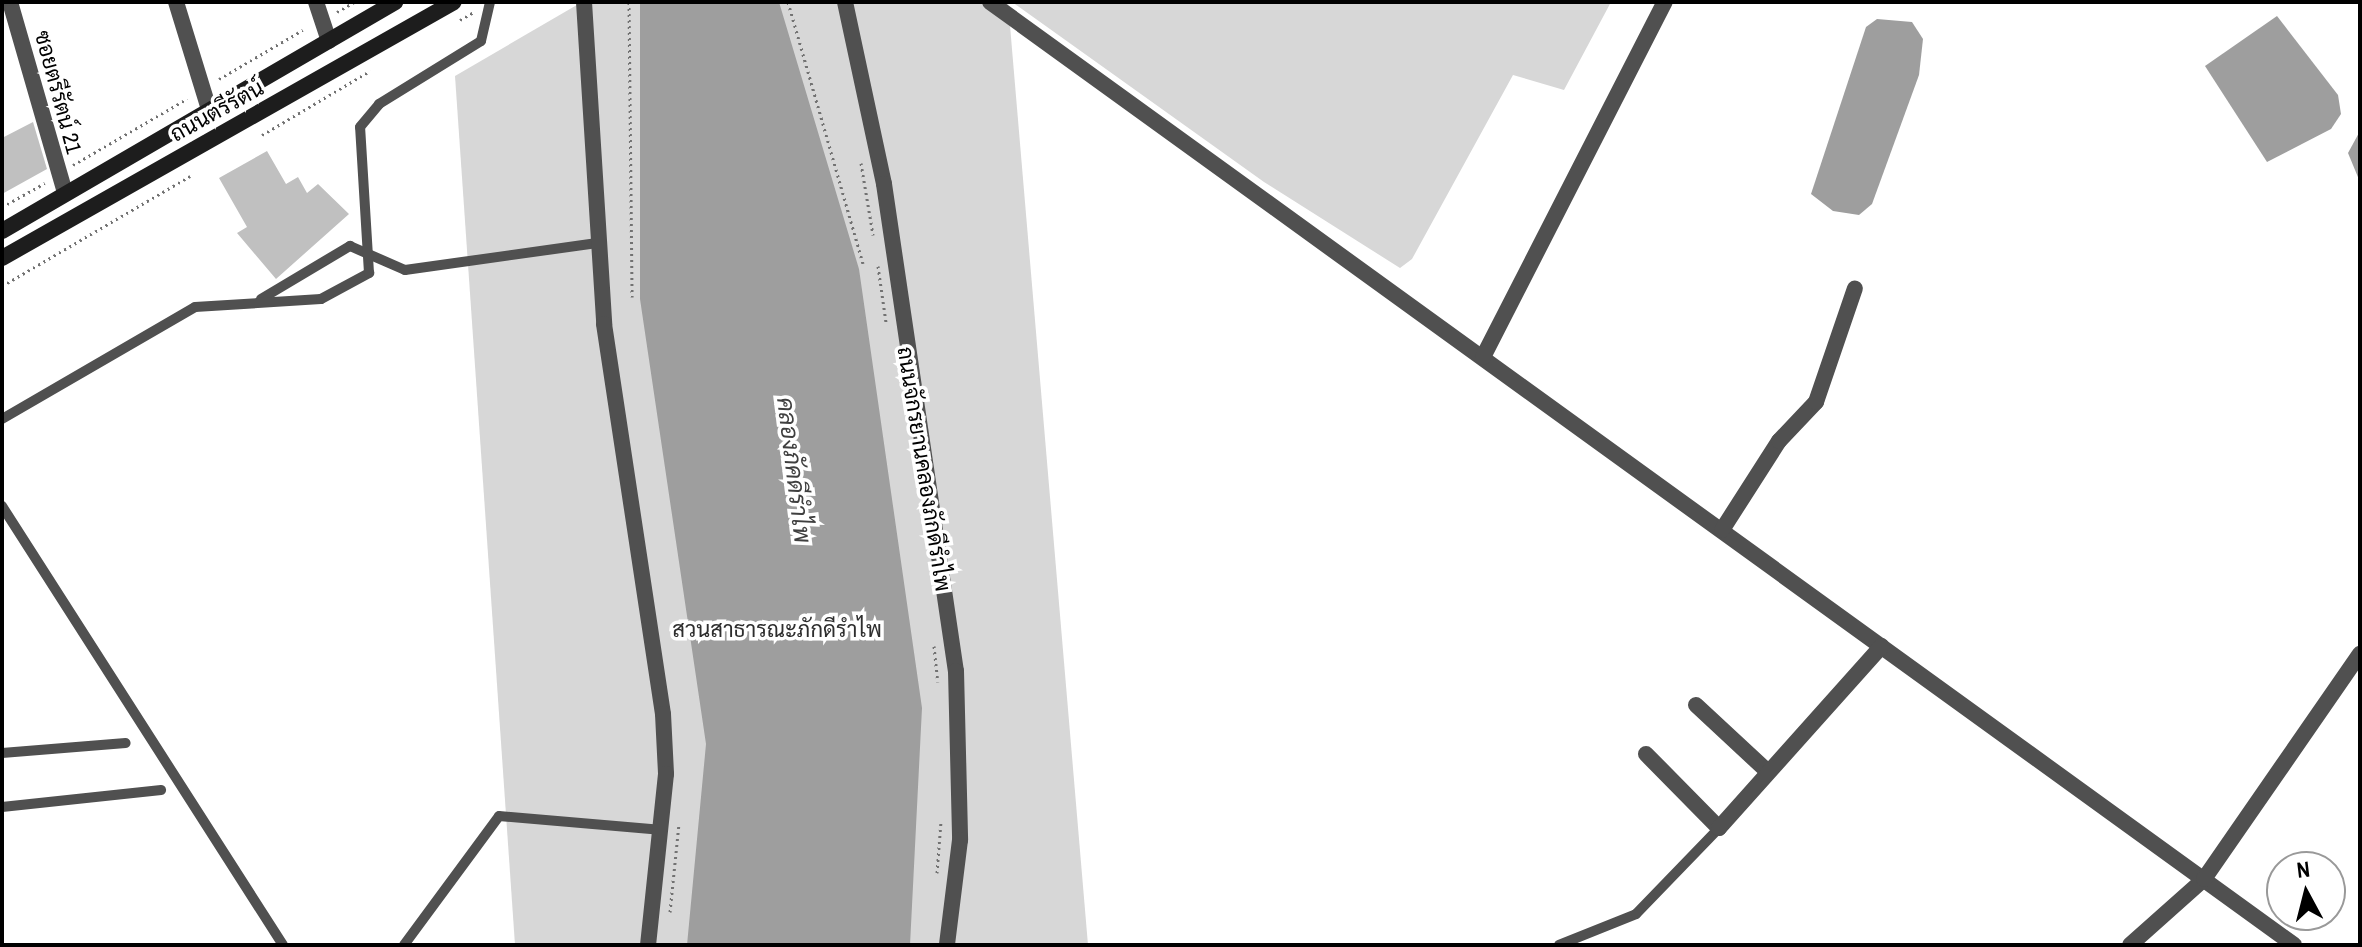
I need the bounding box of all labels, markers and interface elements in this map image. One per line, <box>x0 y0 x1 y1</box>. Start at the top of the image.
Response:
street label: ซอยตรีรัตน์ 21 <box>29 28 87 156</box>
street label: ถนนตรีรัตน์ <box>166 75 268 147</box>
street label: ถนนจักรยานคลองภักดีรำไพ <box>892 345 956 593</box>
water label: คลองภัคดีรำไพ <box>771 395 817 545</box>
park label: สวนสาธารณะภักดีรำไพ <box>672 617 882 643</box>
north arrow <box>2266 851 2346 931</box>
text: N <box>2295 853 2312 885</box>

